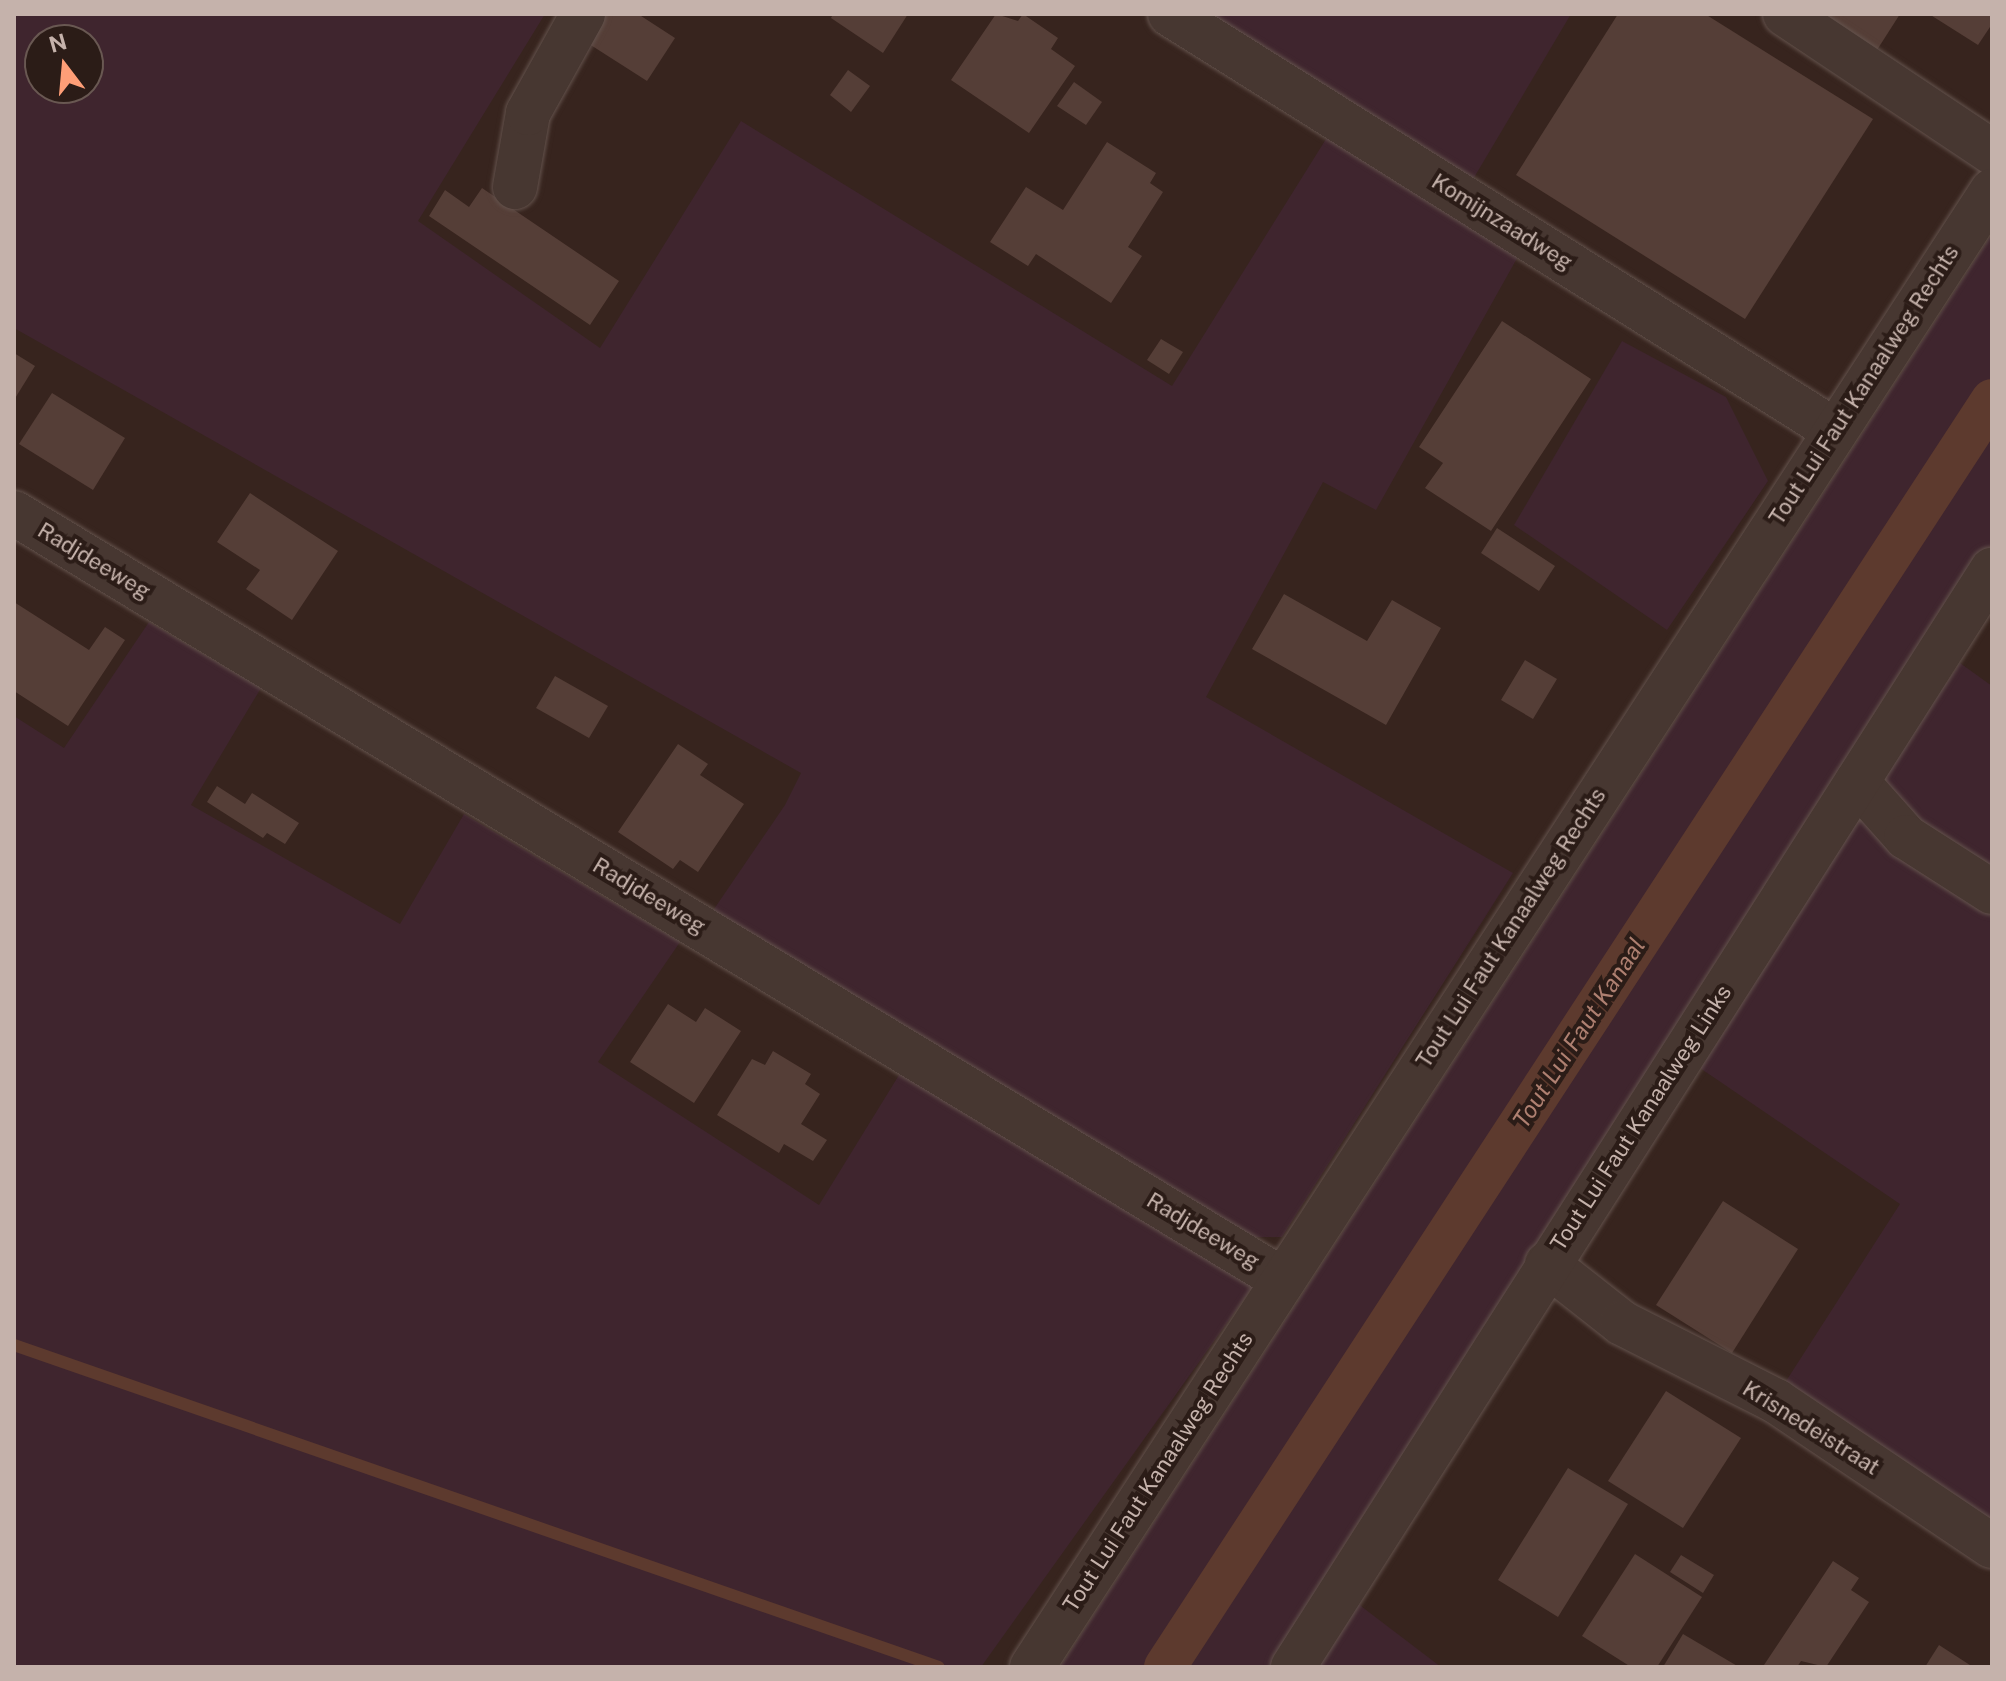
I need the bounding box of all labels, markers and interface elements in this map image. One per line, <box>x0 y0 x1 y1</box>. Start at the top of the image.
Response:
north arrow <box>24 24 104 104</box>
text: N <box>46 28 70 58</box>
street label: Komijnzaadweg <box>1427 168 1577 276</box>
street label: Tout Lui Faut Kanaalweg Rechts <box>1764 240 1964 530</box>
street label: Radjdeeweg <box>33 517 155 605</box>
street label: Tout Lui Faut Kanaalweg Rechts <box>1411 783 1611 1073</box>
street label: Radjdeeweg <box>588 852 710 940</box>
water label: Tout Lui Faut Kanaal <box>1507 932 1651 1134</box>
street label: Tout Lui Faut Kanaalweg Links <box>1545 980 1737 1256</box>
street label: Radjdeeweg <box>1142 1187 1264 1275</box>
street label: Tout Lui Faut Kanaalweg Rechts <box>1058 1327 1258 1617</box>
street label: Krisnedeistraat <box>1738 1375 1884 1481</box>

